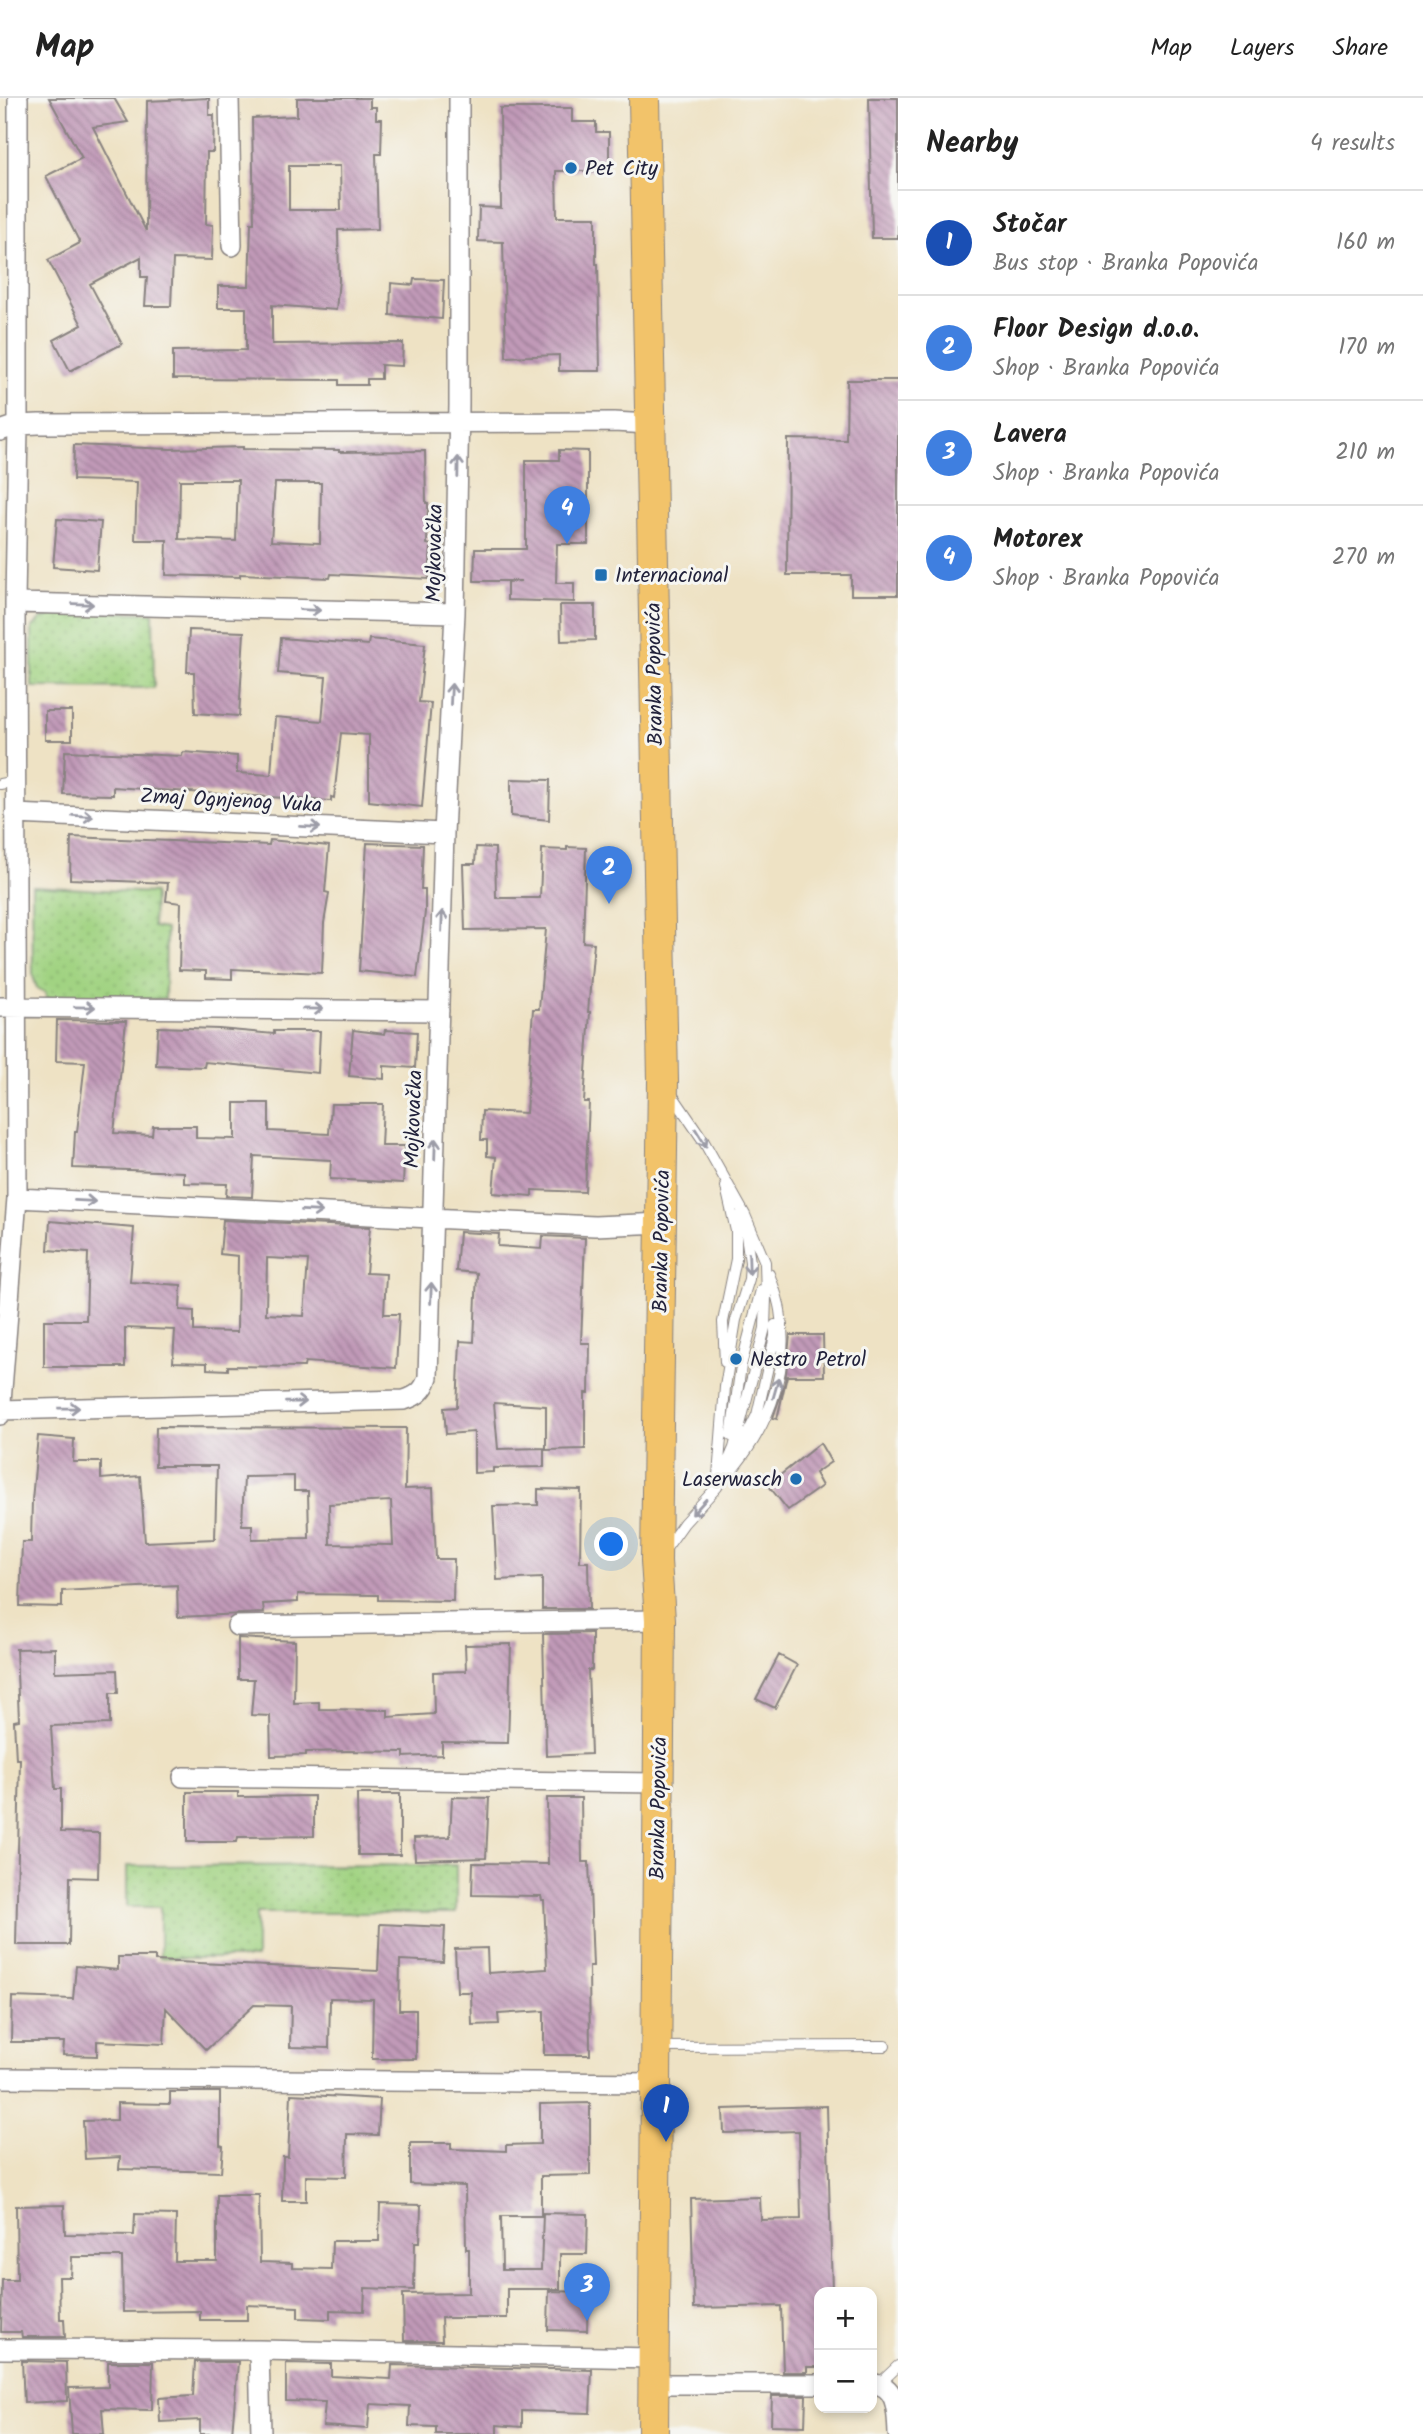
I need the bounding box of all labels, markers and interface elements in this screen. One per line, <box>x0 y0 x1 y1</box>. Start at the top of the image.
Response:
text: Map <box>35 22 95 75</box>
text: Map <box>1150 29 1192 68</box>
text: Layers <box>1230 29 1294 68</box>
text: Share <box>1332 29 1388 68</box>
text: Nearby <box>926 120 1018 168</box>
text: 4 results <box>1310 126 1395 162</box>
place label: Pet City <box>585 153 658 186</box>
marker: Pet City <box>563 160 579 176</box>
text: Stočar <box>993 204 1066 246</box>
text: 1 <box>946 225 952 261</box>
text: 160 m <box>1336 225 1395 261</box>
text: Bus stop · Branka Popovića <box>993 246 1258 282</box>
text: Floor Design d.o.o. <box>993 309 1199 351</box>
text: 2 <box>942 330 956 366</box>
text: 170 m <box>1338 330 1395 366</box>
text: Shop · Branka Popovića <box>993 351 1220 387</box>
text: Lavera <box>993 414 1067 456</box>
text: 3 <box>943 435 955 471</box>
text: 210 m <box>1335 435 1395 471</box>
one-way arrow <box>451 455 465 478</box>
text: Shop · Branka Popovića <box>993 456 1220 492</box>
pin: 4 <box>544 486 590 544</box>
street label: Mojkovačka <box>418 503 453 603</box>
text: Motorex <box>993 519 1083 561</box>
text: 4 <box>943 540 955 576</box>
text: 270 m <box>1332 540 1395 576</box>
place label: Internacional <box>615 560 728 593</box>
text: Shop · Branka Popovića <box>993 561 1220 597</box>
marker: Internacional <box>593 567 609 583</box>
one-way arrow <box>71 597 94 610</box>
street label: Branka Popovića <box>638 602 673 746</box>
one-way arrow <box>298 603 321 616</box>
one-way arrow <box>445 683 458 706</box>
street label: Zmaj Ognjenog Vuka <box>139 780 323 823</box>
one-way arrow <box>71 810 94 823</box>
one-way arrow <box>299 821 321 834</box>
pin: 2 <box>586 846 632 904</box>
one-way arrow <box>435 910 449 933</box>
one-way arrow <box>74 1000 97 1014</box>
one-way arrow <box>301 1003 324 1016</box>
street label: Mojkovačka <box>396 1069 433 1169</box>
one-way arrow <box>694 1127 708 1147</box>
one-way arrow <box>429 1138 442 1161</box>
street label: Branka Popovića <box>645 1169 680 1313</box>
one-way arrow <box>73 1194 96 1207</box>
one-way arrow <box>301 1205 324 1218</box>
one-way arrow <box>742 1253 755 1276</box>
one-way arrow <box>424 1282 437 1305</box>
place label: Nestro Petrol <box>750 1344 866 1377</box>
marker: Nestro Petrol <box>728 1351 744 1367</box>
one-way arrow <box>770 1377 783 1400</box>
one-way arrow <box>284 1396 307 1409</box>
one-way arrow <box>57 1401 80 1415</box>
place label: Laserwasch <box>682 1464 782 1497</box>
marker: Laserwasch <box>788 1471 804 1487</box>
one-way arrow <box>691 1497 707 1515</box>
your location <box>594 1527 628 1561</box>
street label: Branka Popovića <box>642 1736 677 1880</box>
pin: 1 <box>643 2084 689 2142</box>
pin: 3 <box>564 2263 610 2321</box>
map controls <box>814 2287 877 2413</box>
button: + <box>814 2287 877 2350</box>
button: − <box>814 2350 877 2413</box>

